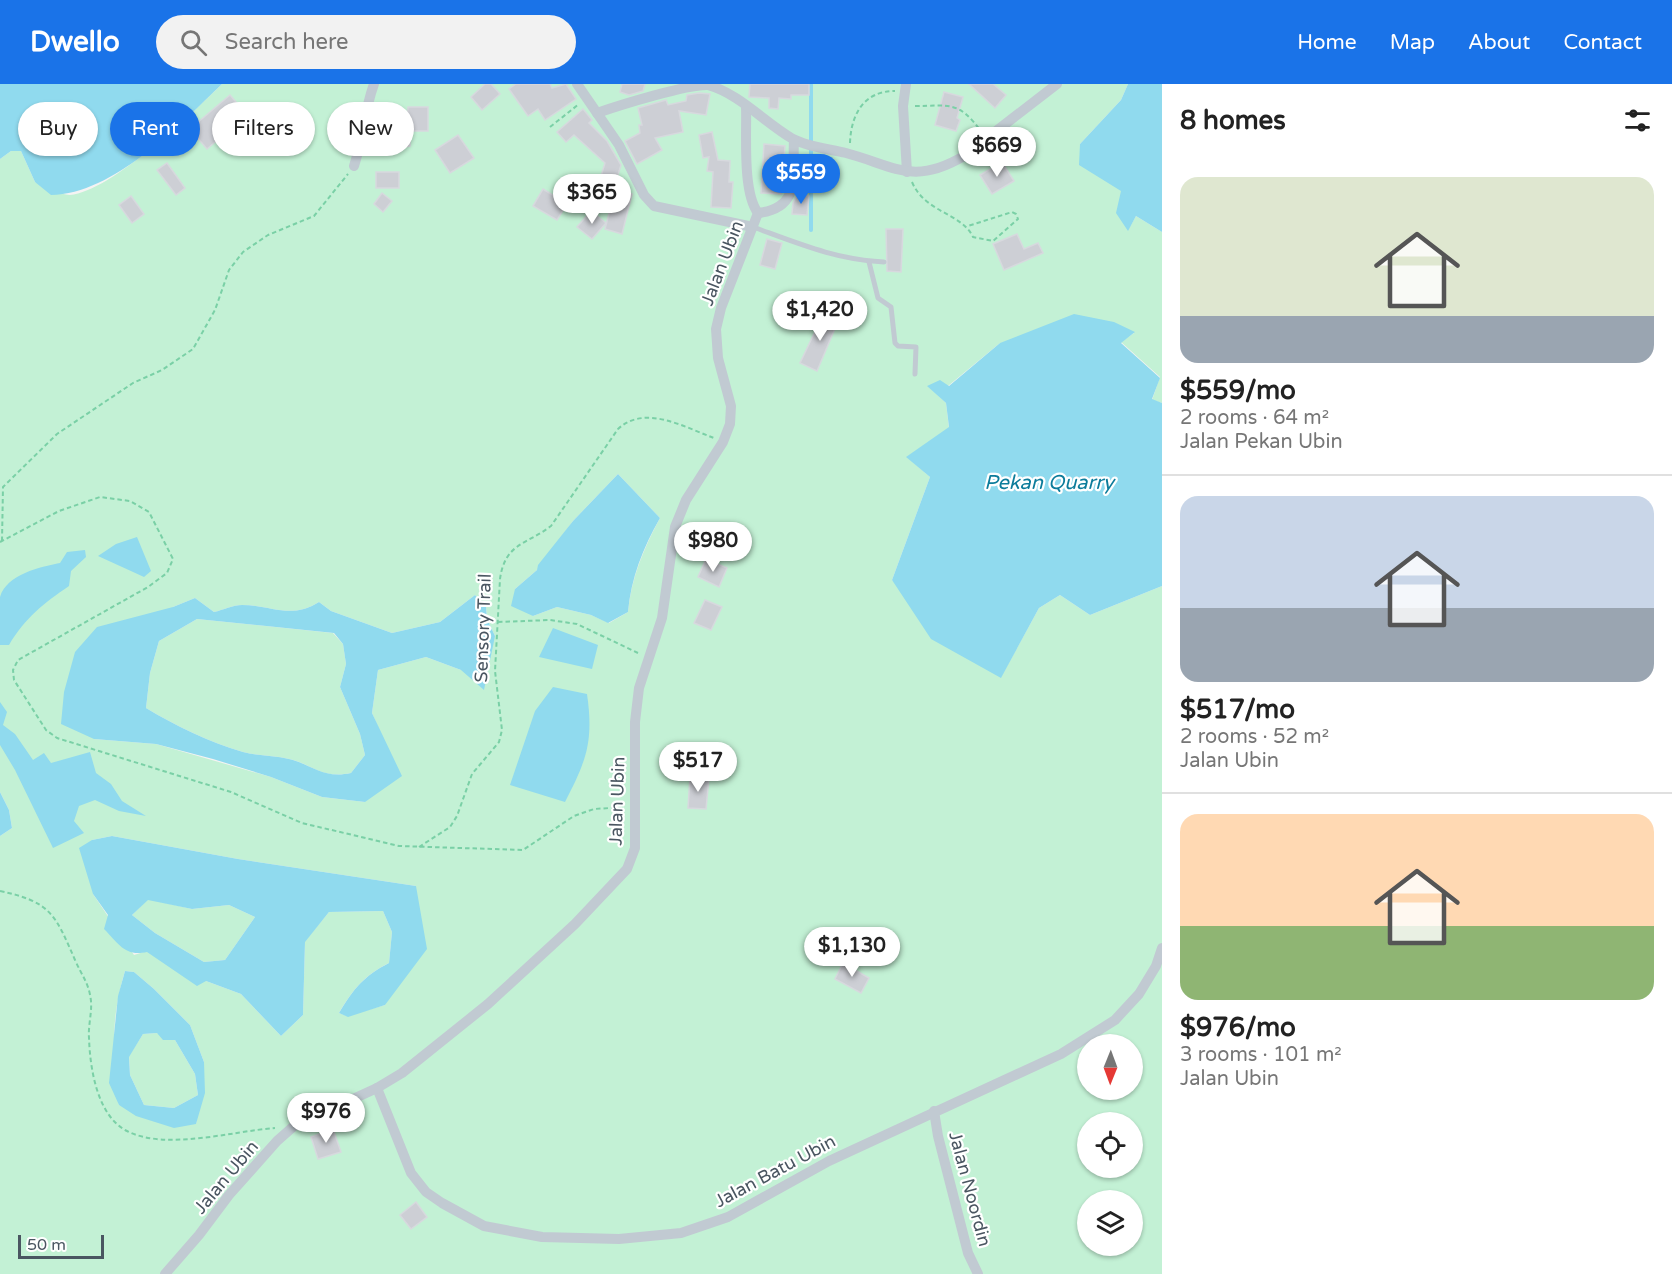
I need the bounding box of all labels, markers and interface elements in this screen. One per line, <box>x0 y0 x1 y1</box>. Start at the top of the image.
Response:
search box <box>156 15 576 69</box>
text: Dwello <box>30 25 120 59</box>
icon: search <box>177 26 210 59</box>
text: Search here <box>225 29 349 55</box>
text: Home <box>1297 30 1357 55</box>
text: Map <box>1390 30 1435 55</box>
text: About <box>1468 30 1530 55</box>
text: Contact <box>1563 30 1642 55</box>
chip: Buy <box>18 102 98 156</box>
chip: Rent <box>110 102 200 156</box>
chip: Filters <box>212 102 315 156</box>
chip: New <box>327 102 414 156</box>
icon: filters <box>1621 104 1654 137</box>
text: 8 homes <box>1180 105 1286 136</box>
pin: $669 <box>961 127 1033 178</box>
text: $669 <box>972 134 1022 158</box>
pin: $559 <box>765 154 837 205</box>
text: $559 <box>776 161 826 185</box>
pin: $365 <box>556 174 628 225</box>
text: $365 <box>567 181 617 205</box>
icon: home <box>1363 216 1471 324</box>
street label: Jalan Ubin <box>696 218 748 308</box>
pin: $1,420 <box>771 291 869 342</box>
text: $1,420 <box>786 298 854 322</box>
text: $559/mo <box>1180 375 1296 406</box>
text: 2 rooms · 64 m² <box>1180 406 1329 430</box>
text: Jalan Pekan Ubin <box>1180 430 1343 454</box>
water label: Pekan Quarry <box>984 471 1116 495</box>
pin: $980 <box>677 522 749 573</box>
text: $980 <box>688 529 738 553</box>
icon: home <box>1363 535 1471 643</box>
street label: Sensory Trail <box>470 573 496 683</box>
text: $517/mo <box>1180 694 1295 725</box>
text: 2 rooms · 52 m² <box>1180 725 1329 749</box>
pin: $517 <box>662 742 734 793</box>
text: $517 <box>673 749 723 773</box>
text: Jalan Ubin <box>1180 749 1279 773</box>
street label: Jalan Ubin <box>604 756 630 846</box>
icon: home <box>1363 853 1471 961</box>
pin: $1,130 <box>803 927 901 978</box>
text: $1,130 <box>818 934 886 958</box>
text: $976/mo <box>1180 1012 1296 1043</box>
north arrow <box>1077 1034 1143 1100</box>
map controls <box>1077 1034 1143 1256</box>
text: 3 rooms · 101 m² <box>1180 1043 1342 1067</box>
text: Jalan Ubin <box>1180 1067 1279 1091</box>
pin: $976 <box>290 1093 362 1144</box>
text: $976 <box>301 1100 351 1124</box>
button: locate <box>1077 1112 1143 1178</box>
street label: Jalan Noordin <box>944 1129 996 1249</box>
street label: Jalan Batu Ubin <box>711 1130 839 1212</box>
street label: Jalan Ubin <box>189 1136 263 1218</box>
button: layers <box>1077 1190 1143 1256</box>
scale bar <box>18 1232 104 1260</box>
text: 50 m <box>27 1235 66 1255</box>

